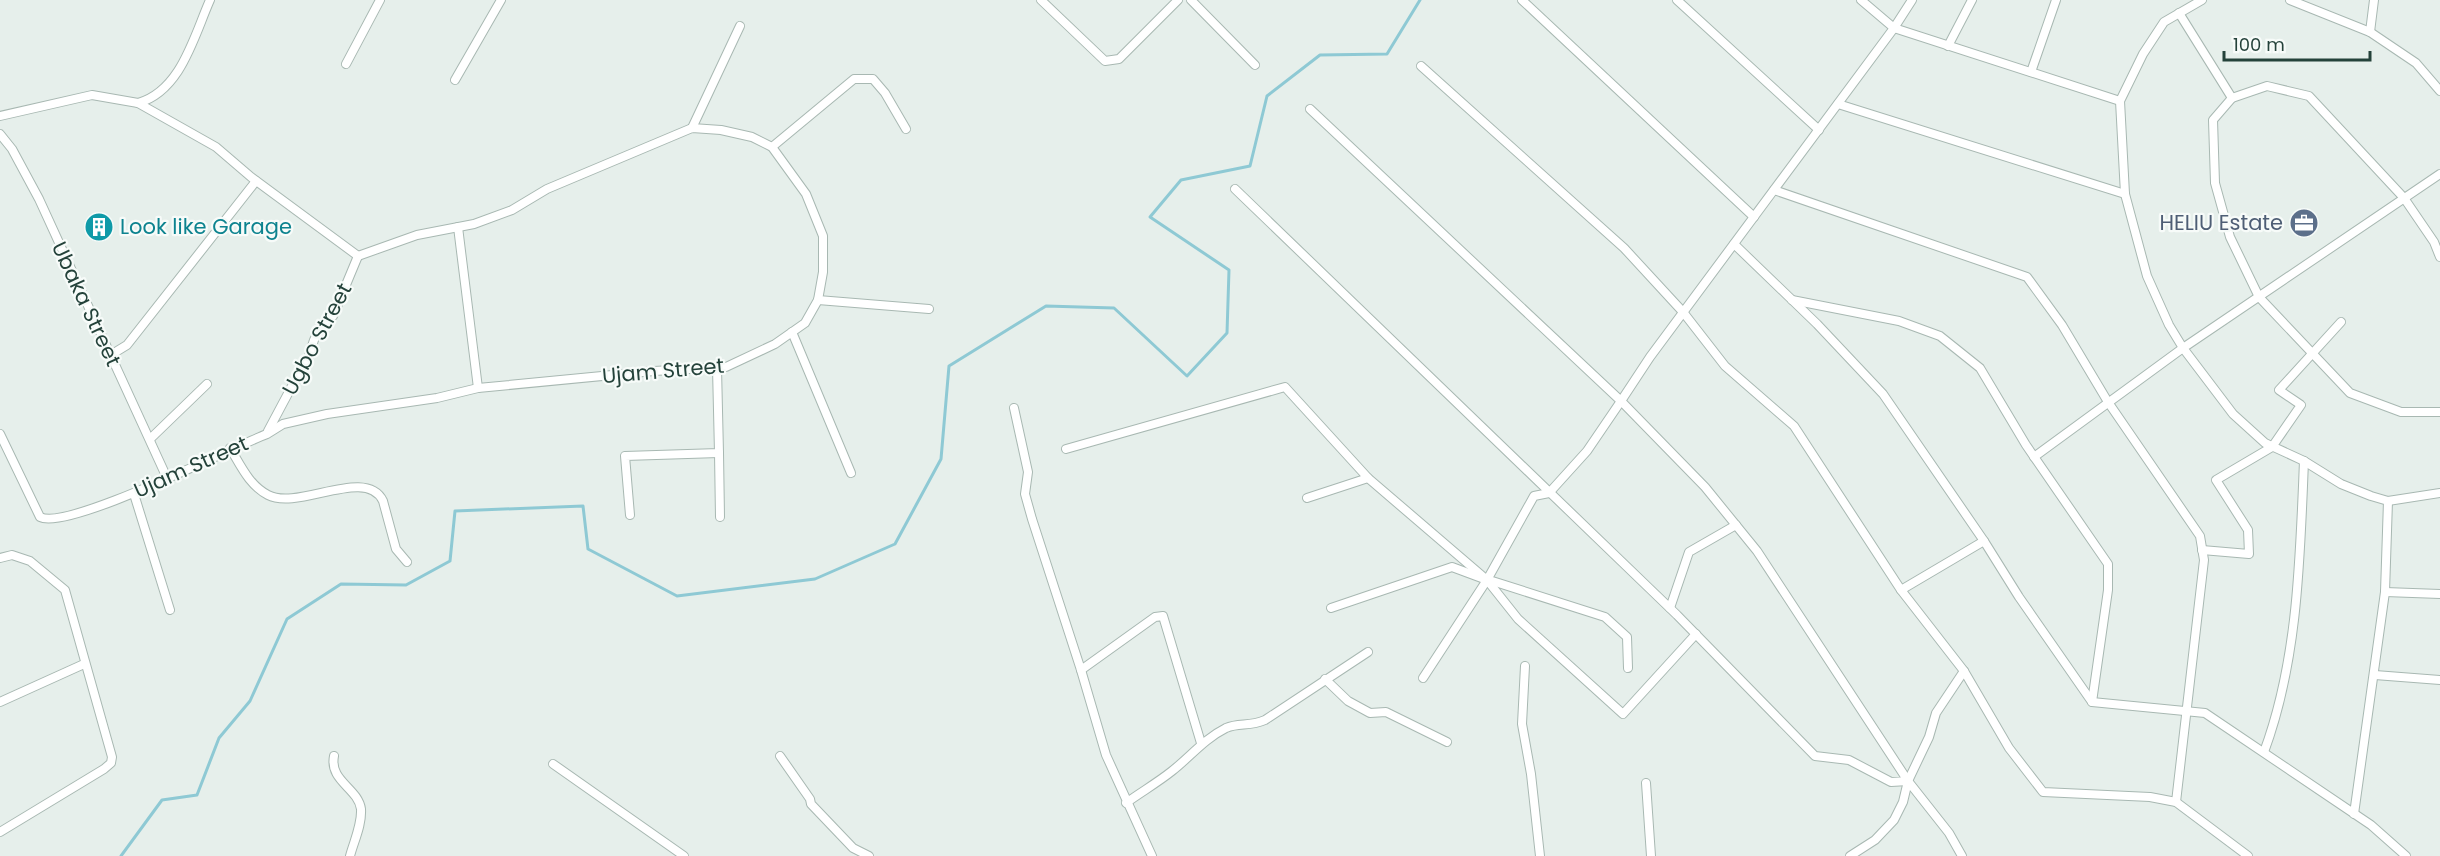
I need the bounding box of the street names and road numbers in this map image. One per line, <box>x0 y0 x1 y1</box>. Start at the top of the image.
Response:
street label: Ubaka Street <box>45 237 128 371</box>
street label: Ugbo Street <box>275 278 358 400</box>
street label: Ujam Street <box>601 351 725 390</box>
street label: Ujam Street <box>129 428 253 505</box>

